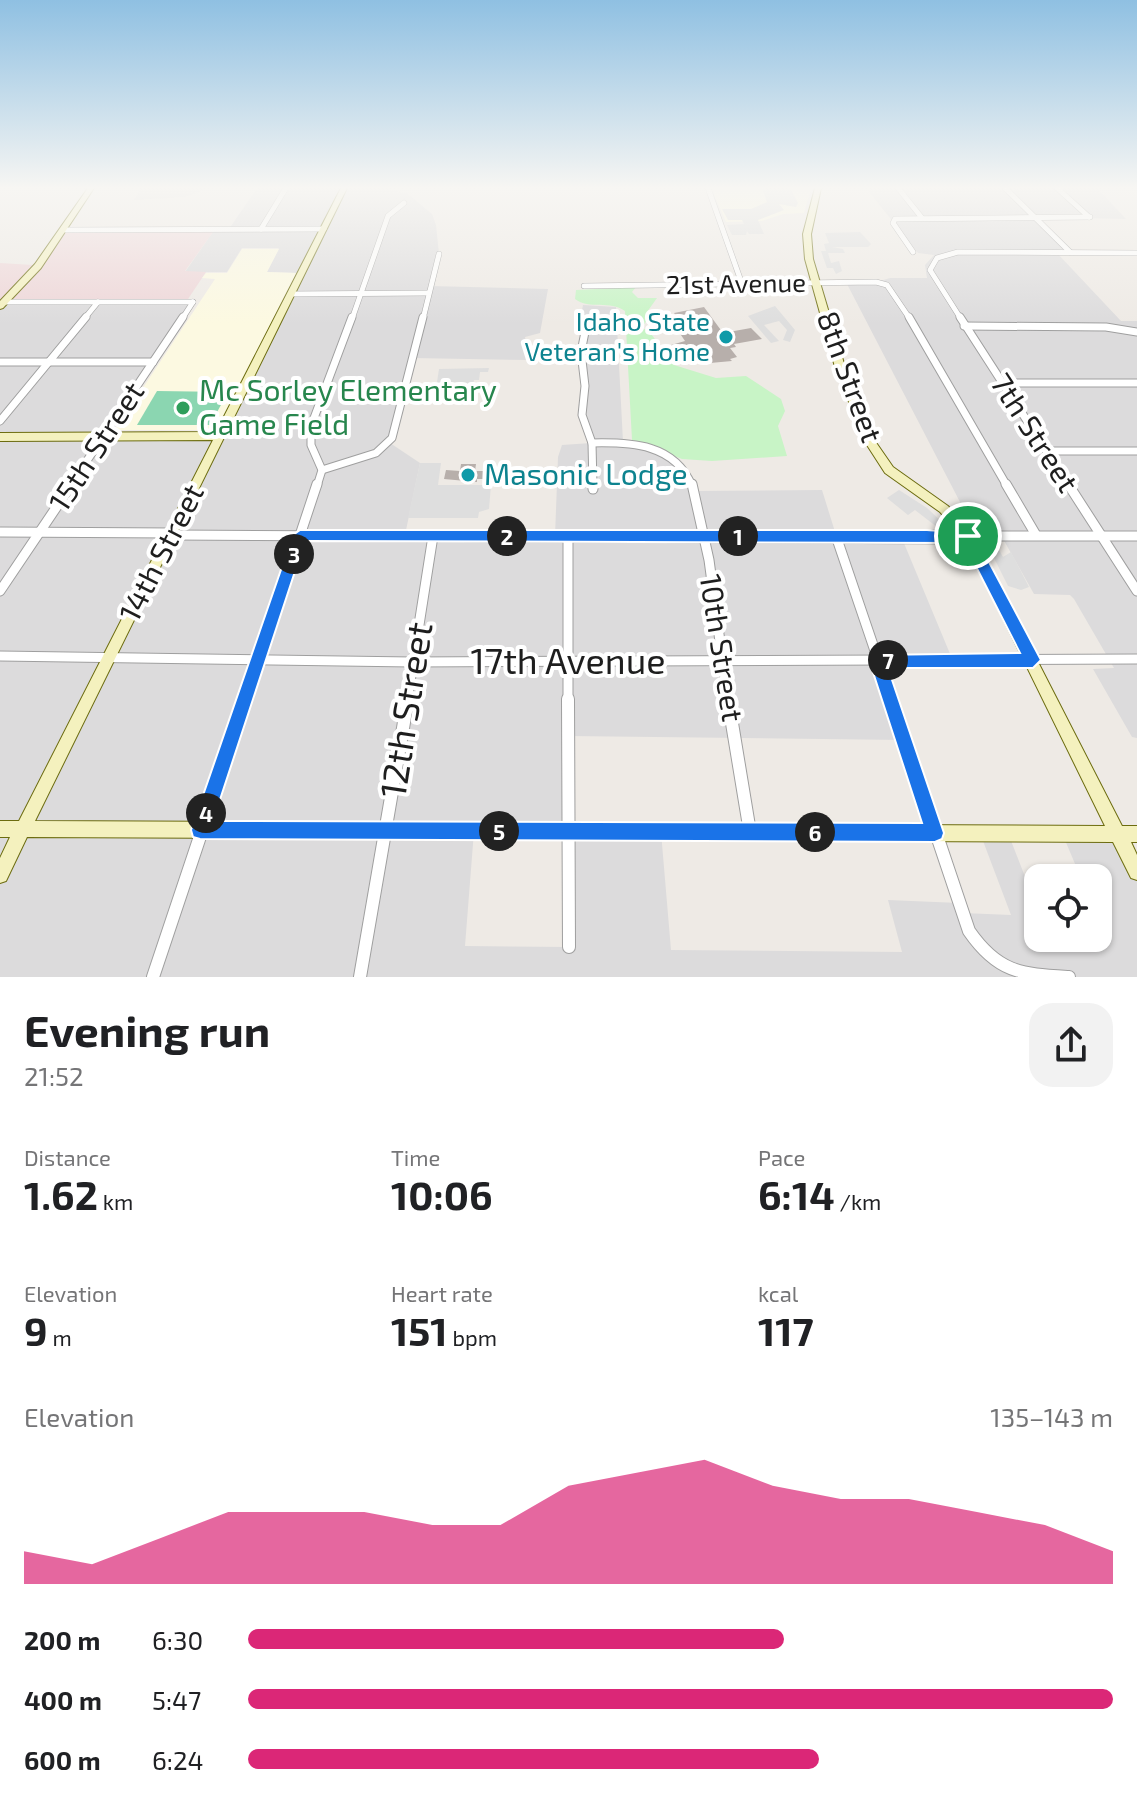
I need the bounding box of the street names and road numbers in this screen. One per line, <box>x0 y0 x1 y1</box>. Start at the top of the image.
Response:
street label: 21st Avenue <box>666 266 806 299</box>
street label: 8th Street <box>811 306 891 447</box>
street label: 7th Street <box>984 366 1087 498</box>
street label: 15th Street <box>40 374 150 517</box>
street label: 14th Street <box>110 477 210 627</box>
street label: 10th Street <box>694 571 752 724</box>
street label: 12th Street <box>369 619 440 801</box>
street label: 17th Avenue <box>470 638 666 681</box>

